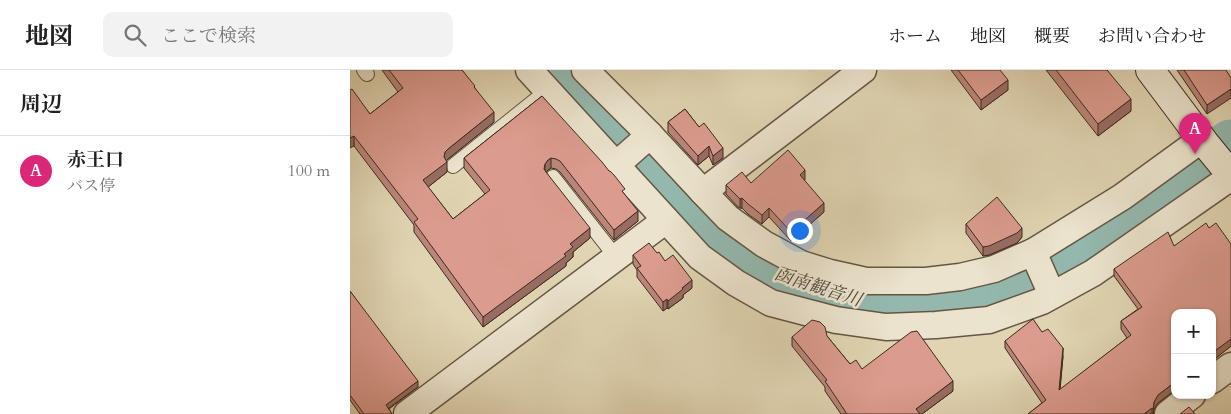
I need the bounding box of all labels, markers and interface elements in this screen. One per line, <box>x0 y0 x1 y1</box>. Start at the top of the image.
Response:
search box <box>103 12 453 57</box>
text: 地図 <box>25 20 73 53</box>
icon: search <box>121 21 149 49</box>
text: ここで検索 <box>161 23 256 49</box>
text: ホーム <box>888 24 942 49</box>
text: 地図 <box>970 24 1006 49</box>
text: 概要 <box>1034 24 1070 49</box>
text: お問い合わせ <box>1098 24 1206 49</box>
text: 周辺 <box>20 90 62 119</box>
pin: A <box>1179 113 1211 154</box>
text: 赤王口 <box>67 147 124 173</box>
text: A <box>30 160 42 182</box>
text: 100 m <box>288 160 330 182</box>
text: バス停 <box>67 175 115 197</box>
your location <box>787 218 813 244</box>
water label: 函南観音川 <box>771 261 867 313</box>
map controls <box>1171 309 1216 399</box>
button: + <box>1171 309 1216 354</box>
button: − <box>1171 354 1216 399</box>

